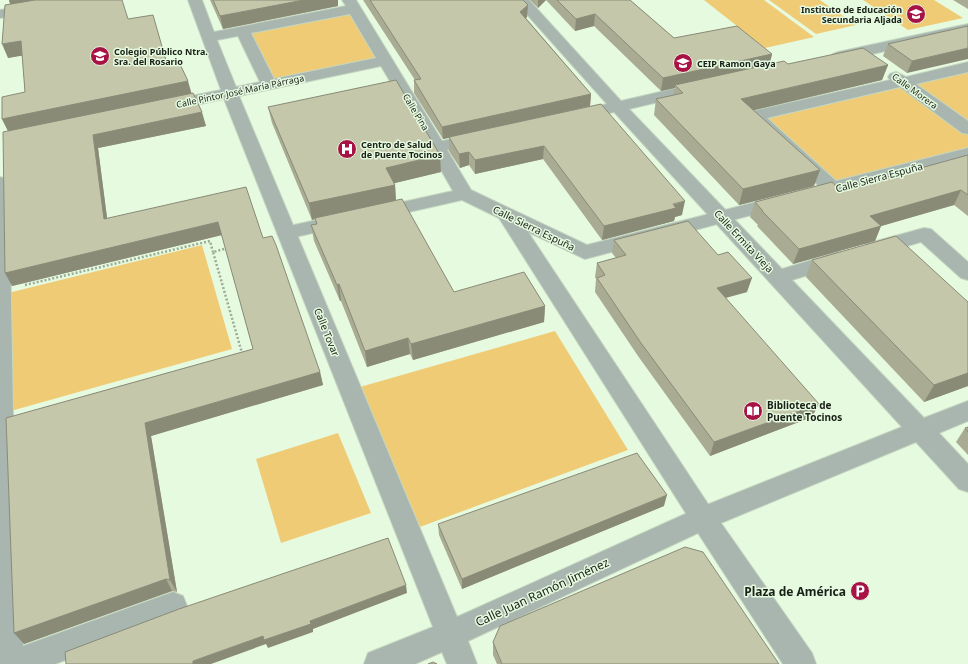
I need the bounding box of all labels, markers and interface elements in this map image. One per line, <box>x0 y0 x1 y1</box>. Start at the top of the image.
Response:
place label: Instituto de Educación Secundaria Aljada <box>801 3 902 26</box>
school or university icon: Instituto de Educación Secundaria Aljada <box>905 3 927 25</box>
school or university icon: Colegio Público Ntra. Sra. del Rosario <box>89 45 111 67</box>
place label: Colegio Público Ntra. Sra. del Rosario <box>114 45 208 68</box>
school or university icon: CEIP Ramon Gaya <box>672 52 694 74</box>
place label: CEIP Ramon Gaya <box>697 57 776 70</box>
street label: Calle Morera <box>889 70 941 112</box>
street label: Calle Pintor José María Párraga <box>175 71 305 111</box>
street label: Calle Pina <box>400 91 432 133</box>
hospital icon: Centro de Salud de Puente Tocinos <box>336 138 358 160</box>
place label: Centro de Salud de Puente Tocinos <box>361 138 443 161</box>
street label: Calle Sierra Espuña <box>834 159 924 195</box>
street label: Calle Sierra Espuña <box>491 202 577 254</box>
street label: Calle Ermita Vieja <box>711 207 777 275</box>
street label: Calle Tovar <box>311 306 343 358</box>
place label: Biblioteca de Puente Tocinos <box>767 398 842 424</box>
library icon: Biblioteca de Puente Tocinos <box>742 400 764 422</box>
street label: Calle Juan Ramón Jiménez <box>472 553 612 630</box>
parking icon: Plaza de América <box>849 580 871 602</box>
place label: Plaza de América <box>744 583 846 600</box>

